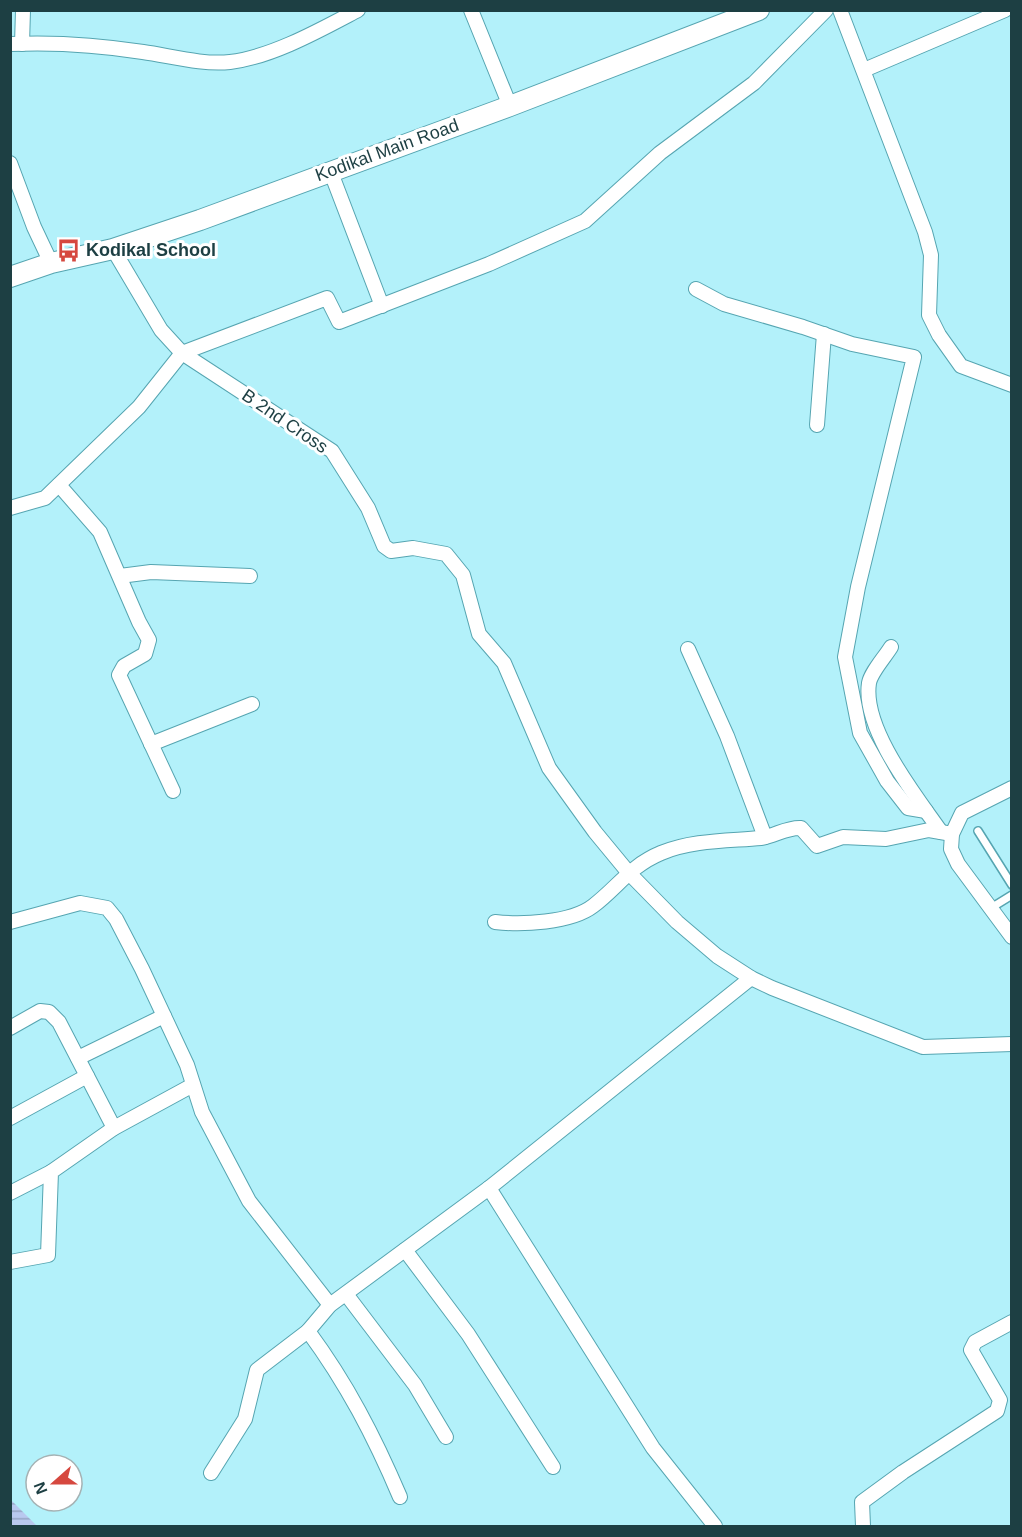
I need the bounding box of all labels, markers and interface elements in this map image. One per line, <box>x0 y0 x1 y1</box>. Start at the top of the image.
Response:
street label: Kodikal Main Road <box>313 115 461 185</box>
bus stop icon: Kodikal School <box>55 237 81 263</box>
place label: Kodikal School <box>86 240 216 260</box>
street label: B 2nd Cross <box>238 385 332 457</box>
north arrow <box>24 1453 84 1513</box>
text: N <box>30 1480 50 1497</box>

